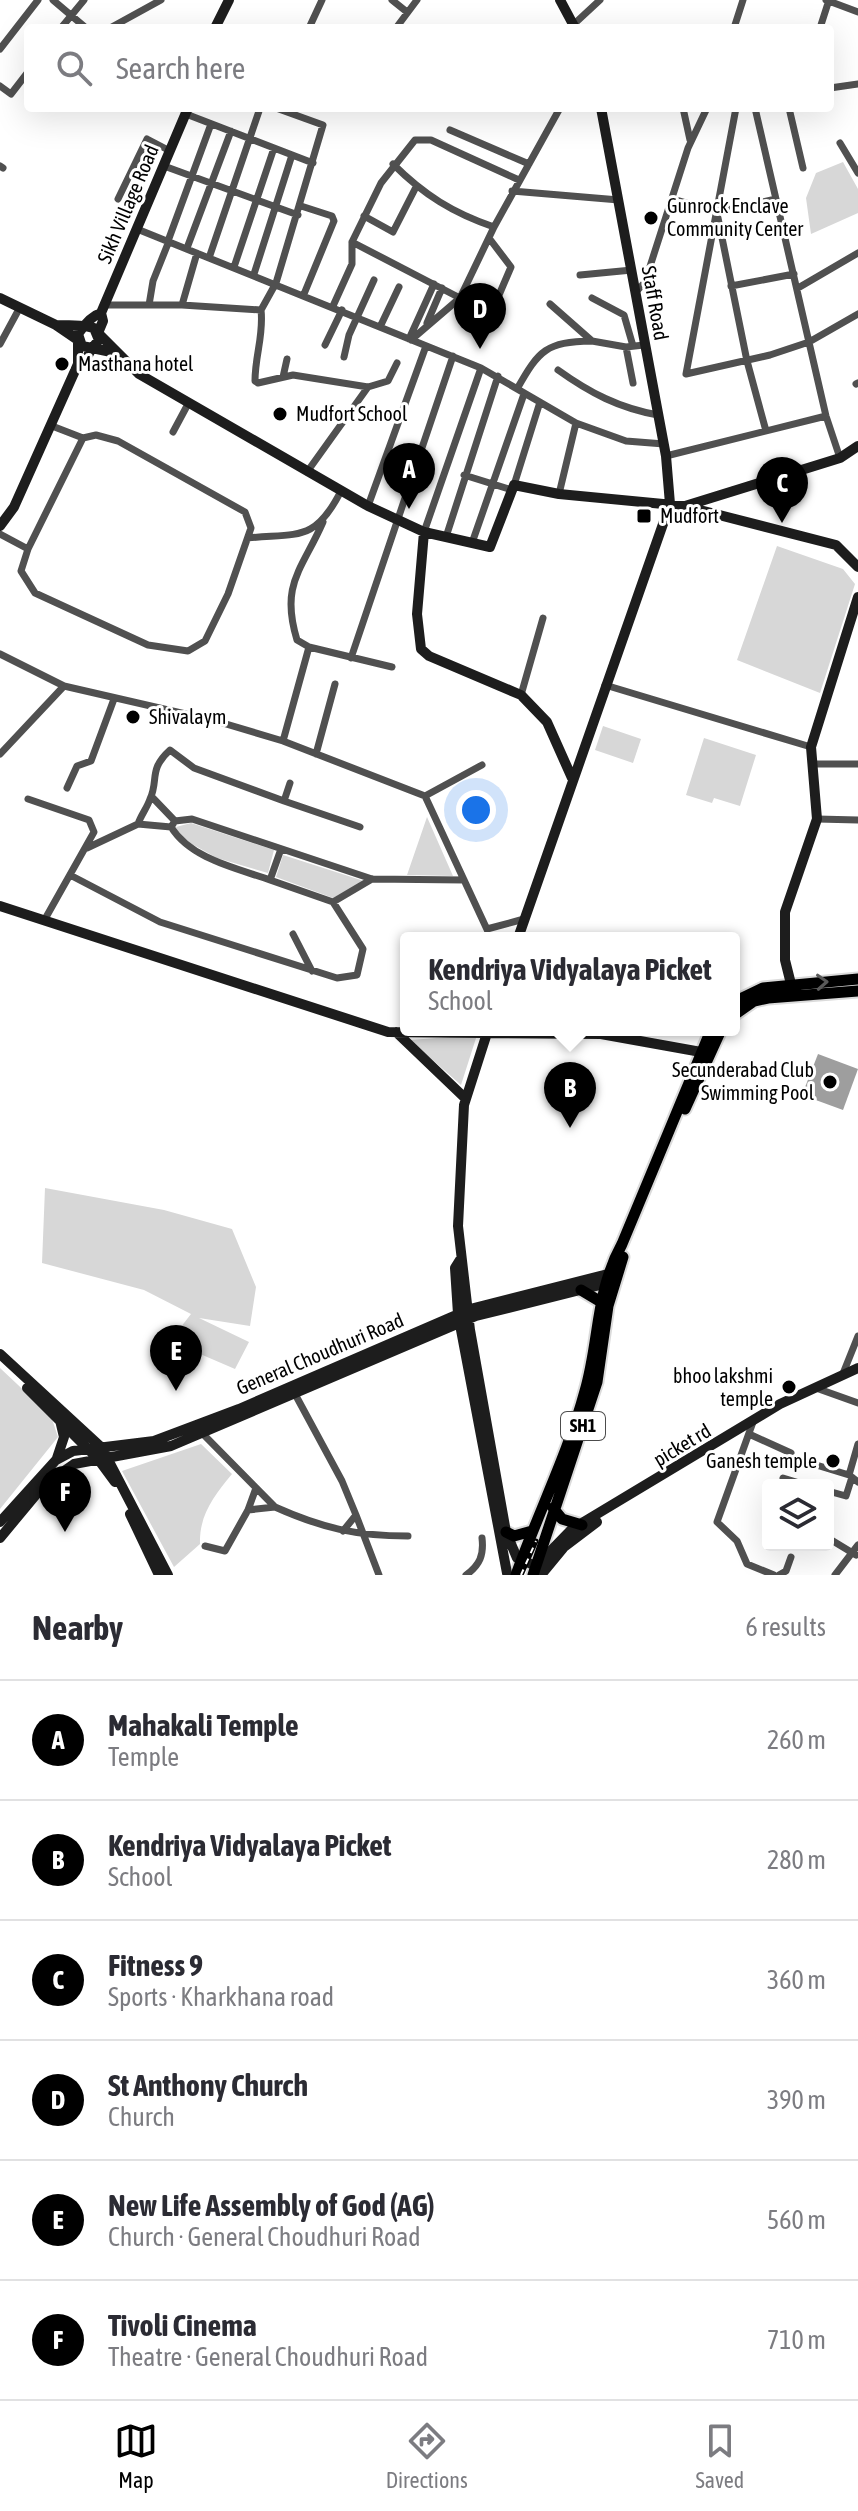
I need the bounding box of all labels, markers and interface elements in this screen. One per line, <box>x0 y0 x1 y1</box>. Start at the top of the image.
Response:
search box <box>24 24 834 112</box>
icon: search <box>52 46 96 90</box>
text: Search here <box>116 51 245 85</box>
street label: Sikh Village Road <box>92 141 163 267</box>
place label: Gunrock Enclave Community Center <box>667 194 804 240</box>
marker: Gunrock Enclave Community Center <box>642 209 660 227</box>
street label: Staff Road <box>638 264 673 342</box>
pin: D <box>454 283 506 349</box>
place label: Masthana hotel <box>78 352 194 375</box>
marker: Masthana hotel <box>53 355 71 373</box>
place label: Mudfort School <box>296 402 408 425</box>
marker: Mudfort School <box>271 405 289 423</box>
pin: A <box>383 443 435 509</box>
pin: C <box>756 457 808 523</box>
place label: Mudfort <box>660 504 719 527</box>
marker: Mudfort <box>635 507 653 525</box>
place label: Shivalaym <box>149 705 226 728</box>
marker: Shivalaym <box>124 708 142 726</box>
your location <box>456 790 496 830</box>
popup <box>400 932 740 1036</box>
text: Kendriya Vidyalaya Picket <box>428 952 712 986</box>
one-way arrow <box>816 974 829 991</box>
text: School <box>428 986 493 1016</box>
place label: Secunderabad Club Swimming Pool <box>672 1058 815 1104</box>
pin: B <box>544 1062 596 1128</box>
marker: Secunderabad Club Swimming Pool <box>821 1073 839 1091</box>
street label: General Choudhuri Road <box>233 1308 407 1399</box>
pin: E <box>150 1325 202 1391</box>
place label: bhoo lakshmi temple <box>673 1364 773 1410</box>
marker: bhoo lakshmi temple <box>780 1378 798 1396</box>
road number: SH1 <box>561 1412 605 1440</box>
street label: picket rd <box>649 1419 715 1471</box>
place label: Ganesh temple <box>706 1449 817 1472</box>
marker: Ganesh temple <box>824 1452 842 1470</box>
pin: F <box>39 1466 91 1532</box>
map controls <box>762 1479 834 1551</box>
button: layers <box>762 1479 834 1551</box>
text: Nearby <box>32 1608 123 1647</box>
text: 6 results <box>745 1612 826 1642</box>
text: Mahakali Temple <box>108 1708 299 1742</box>
text: A <box>52 1725 64 1755</box>
text: 260 m <box>767 1725 826 1755</box>
text: Temple <box>108 1742 179 1772</box>
text: Kendriya Vidyalaya Picket <box>108 1828 391 1862</box>
text: B <box>52 1845 64 1875</box>
text: 280 m <box>767 1845 826 1875</box>
text: School <box>108 1862 172 1892</box>
text: Fitness 9 <box>108 1948 203 1982</box>
text: C <box>52 1965 64 1995</box>
text: 360 m <box>767 1965 826 1995</box>
text: Sports · Kharkhana road <box>108 1982 334 2012</box>
text: St Anthony Church <box>108 2068 308 2102</box>
text: D <box>51 2085 65 2115</box>
text: 390 m <box>767 2085 826 2115</box>
text: Church <box>108 2102 175 2132</box>
text: New Life Assembly of God (AG) <box>108 2188 435 2222</box>
text: E <box>52 2205 64 2235</box>
text: 560 m <box>767 2205 826 2235</box>
text: Church · General Choudhuri Road <box>108 2222 421 2252</box>
text: Tivoli Cinema <box>108 2308 257 2342</box>
text: F <box>53 2325 63 2355</box>
text: 710 m <box>767 2325 826 2355</box>
text: Theatre · General Choudhuri Road <box>108 2342 428 2372</box>
tab: Map <box>114 2419 158 2493</box>
tab: Directions <box>386 2419 468 2493</box>
tab: Saved <box>695 2419 744 2493</box>

